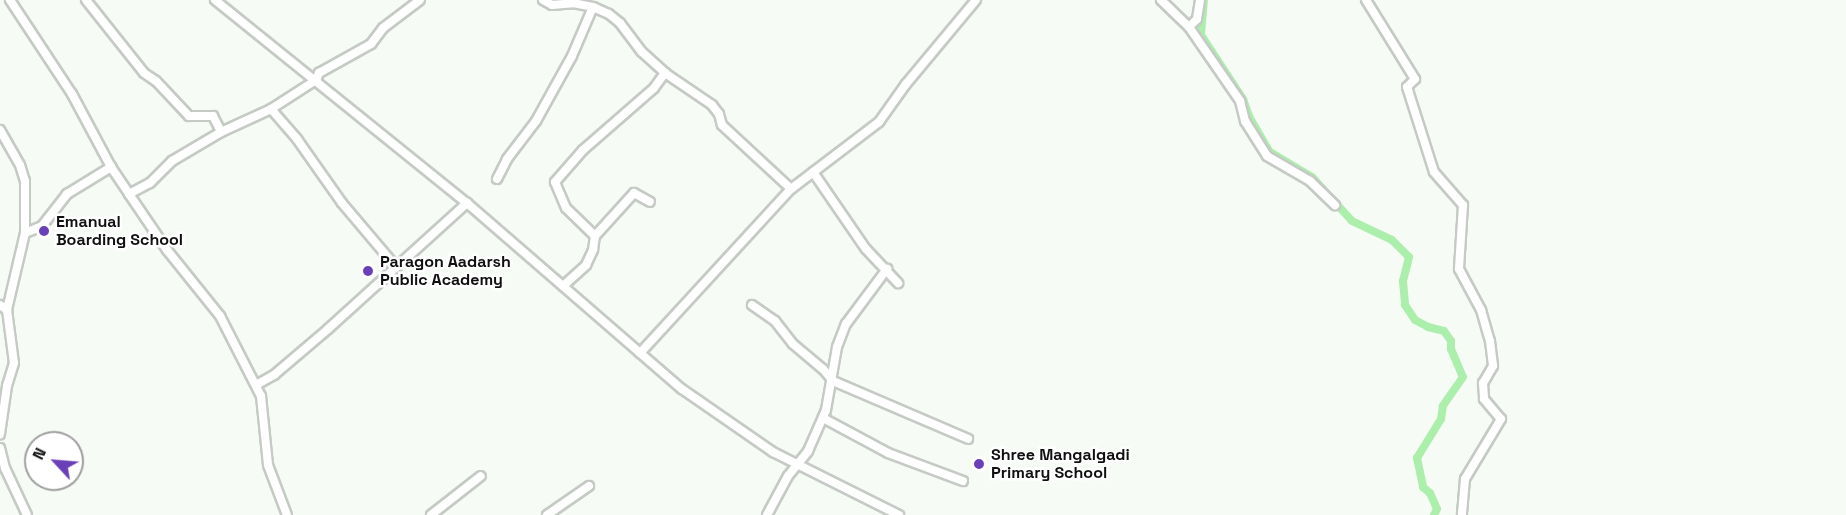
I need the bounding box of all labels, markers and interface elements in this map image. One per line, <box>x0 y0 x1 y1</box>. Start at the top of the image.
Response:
place label: Emanual Boarding School <box>56 212 183 250</box>
marker: Emanual Boarding School <box>37 224 51 238</box>
place label: Paragon Aadarsh Public Academy <box>380 252 511 290</box>
marker: Paragon Aadarsh Public Academy <box>361 264 375 278</box>
north arrow <box>24 431 84 491</box>
text: N <box>27 444 51 463</box>
place label: Shree Mangalgadi Primary School <box>991 445 1130 483</box>
marker: Shree Mangalgadi Primary School <box>972 457 986 471</box>

